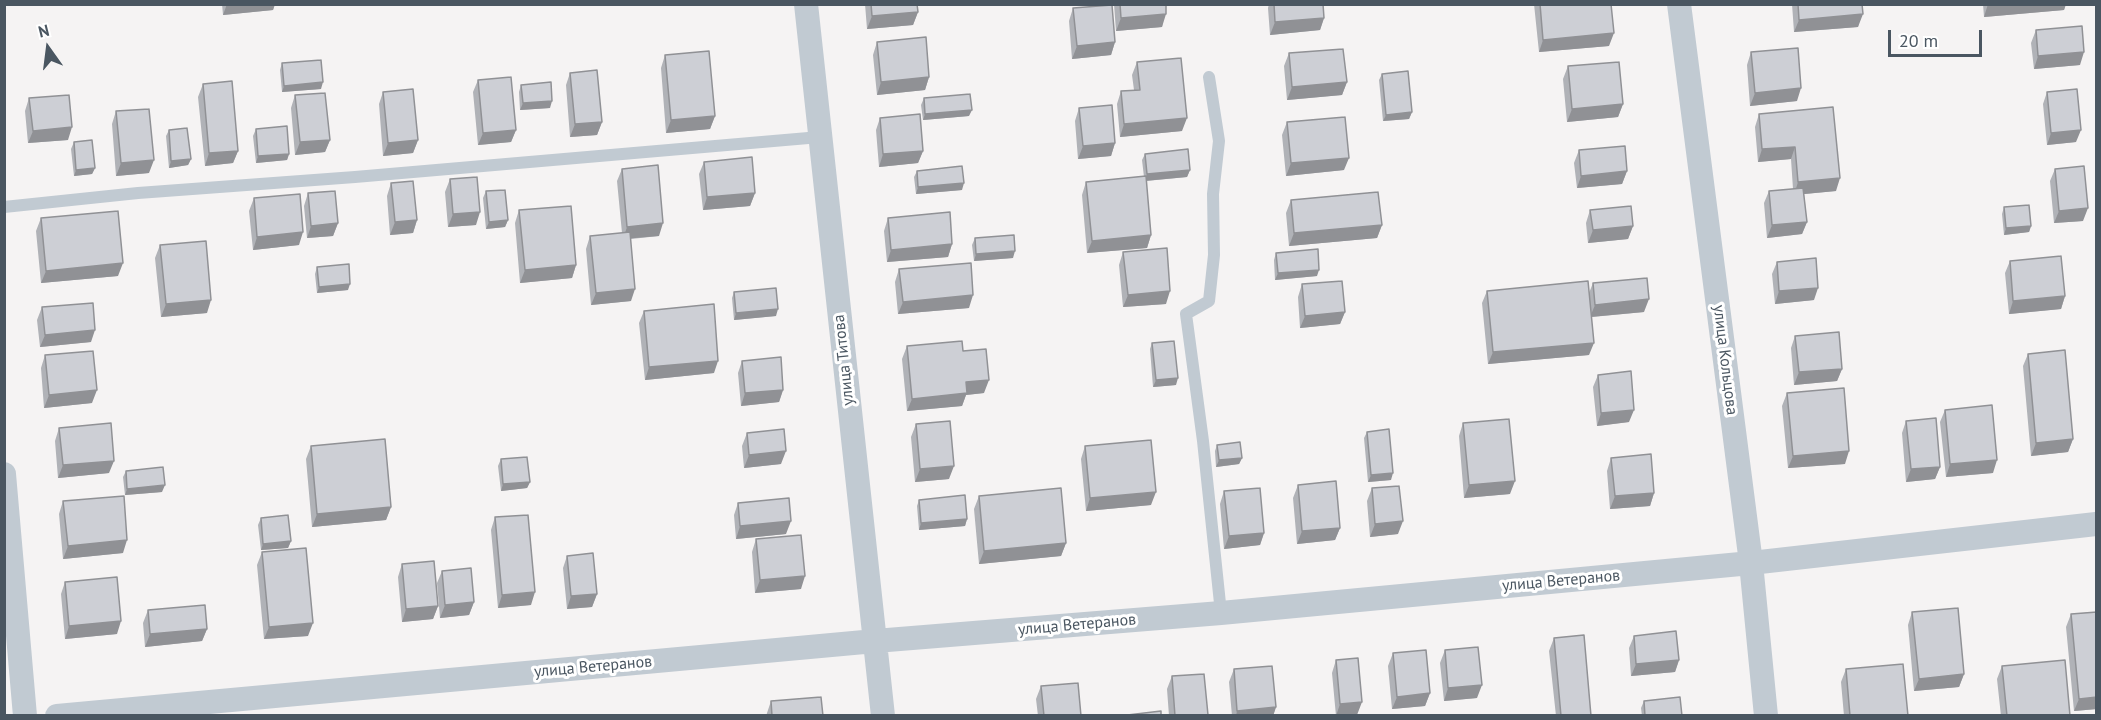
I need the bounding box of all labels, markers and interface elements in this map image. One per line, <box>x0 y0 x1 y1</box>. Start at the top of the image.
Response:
north arrow <box>18 18 78 78</box>
scale bar <box>1891 18 1986 56</box>
text: N <box>36 20 51 42</box>
text: 20 m <box>1899 29 1938 52</box>
street label: улица Кольцова <box>1709 304 1741 416</box>
street label: улица Титова <box>830 314 858 406</box>
street label: улица Ветеранов <box>1501 566 1621 596</box>
street label: улица Ветеранов <box>1017 610 1137 640</box>
street label: улица Ветеранов <box>533 652 653 682</box>

